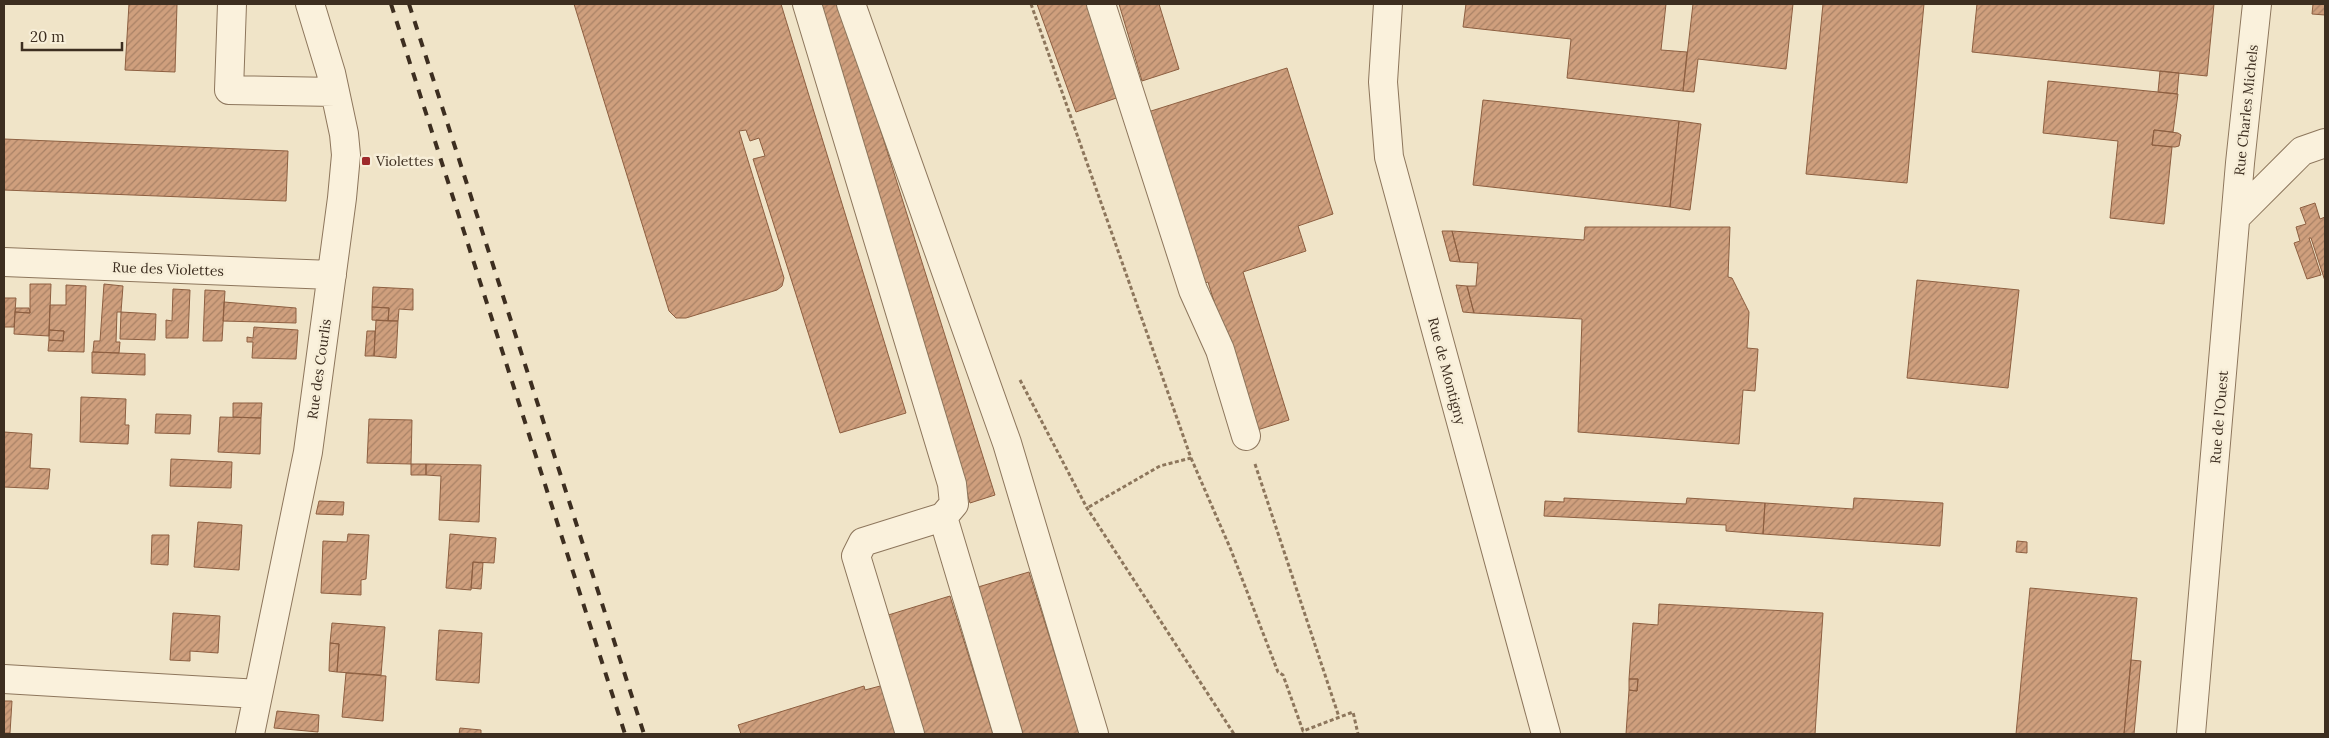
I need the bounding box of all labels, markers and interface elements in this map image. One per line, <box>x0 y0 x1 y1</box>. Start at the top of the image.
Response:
scale bar <box>22 20 122 52</box>
text: 20 m <box>30 27 65 46</box>
street label: Rue Charles Michels <box>2230 43 2262 177</box>
place label: Violettes <box>375 152 433 170</box>
marker: Violettes <box>360 155 372 167</box>
street label: Rue des Violettes <box>112 258 224 280</box>
street label: Rue de Montigny <box>1424 315 1470 427</box>
street label: Rue des Courlis <box>303 318 335 420</box>
street label: Rue de l'Ouest <box>2206 369 2232 464</box>

